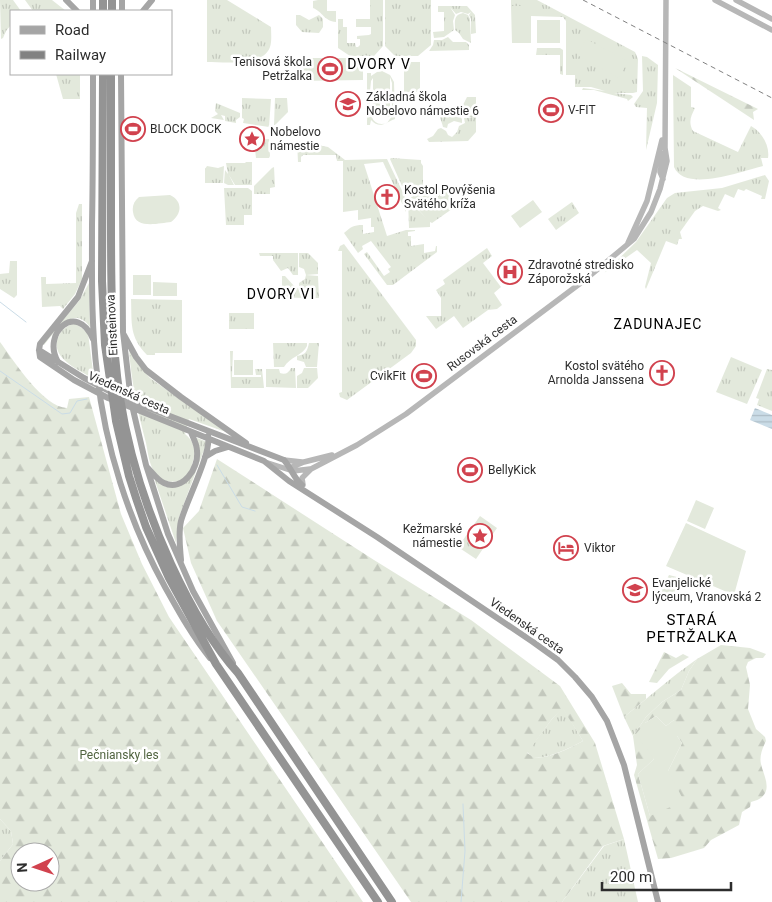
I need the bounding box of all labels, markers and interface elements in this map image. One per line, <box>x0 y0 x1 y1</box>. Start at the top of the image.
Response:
legend <box>10 10 172 75</box>
text: Road <box>55 21 89 39</box>
text: Railway <box>55 46 106 64</box>
place label: Tenisová škola Petržalka <box>233 55 312 83</box>
sports icon: Tenisová škola Petržalka <box>317 56 343 82</box>
district label: DVORY V <box>347 56 411 72</box>
place label: Základná škola Nobelovo námestie 6 <box>366 90 479 118</box>
school or university icon: Základná škola Nobelovo námestie 6 <box>335 91 361 117</box>
sports icon: V-FIT <box>538 97 564 123</box>
place label: V-FIT <box>568 103 596 117</box>
sports icon: BLOCK DOCK <box>120 116 146 142</box>
place label: BLOCK DOCK <box>150 122 222 136</box>
place label: Nobelovo námestie <box>270 125 321 153</box>
place icon: Nobelovo námestie <box>239 126 265 152</box>
place label: Kostol Povýšenia Svätého kríža <box>404 183 495 211</box>
church icon: Kostol Povýšenia Svätého kríža <box>374 184 400 210</box>
place label: Zdravotné stredisko Záporožská <box>528 258 634 286</box>
hospital icon: Zdravotné stredisko Záporožská <box>497 259 523 285</box>
district label: DVORY VI <box>247 286 315 302</box>
street label: Einsteinova <box>103 294 121 356</box>
street label: Rusovská cesta <box>444 312 520 374</box>
district label: ZADUNAJEC <box>614 316 702 332</box>
place label: Kostol svätého Arnolda Janssena <box>548 359 644 387</box>
church icon: Kostol svätého Arnolda Janssena <box>649 360 675 386</box>
sports icon: CvikFit <box>411 363 437 389</box>
street label: Viedenská cesta <box>86 369 172 417</box>
place label: CvikFit <box>370 369 406 383</box>
sports icon: BellyKick <box>457 457 483 483</box>
place label: BellyKick <box>488 463 537 477</box>
place label: Kežmarské námestie <box>403 522 462 550</box>
place icon: Kežmarské námestie <box>467 523 493 549</box>
hotel icon: Viktor <box>553 535 579 561</box>
place label: Viktor <box>584 541 615 555</box>
place label: Evanjelické lýceum, Vranovská 2 <box>652 576 761 604</box>
school or university icon: Evanjelické lýceum, Vranovská 2 <box>622 577 648 603</box>
street label: Viedenská cesta <box>487 595 567 657</box>
district label: STARÁ PETRŽALKA <box>646 611 738 646</box>
park label: Pečniansky les <box>79 748 159 762</box>
north arrow <box>10 842 60 892</box>
scale bar <box>602 860 731 892</box>
text: N <box>14 862 30 873</box>
text: 200 m <box>610 868 652 886</box>

